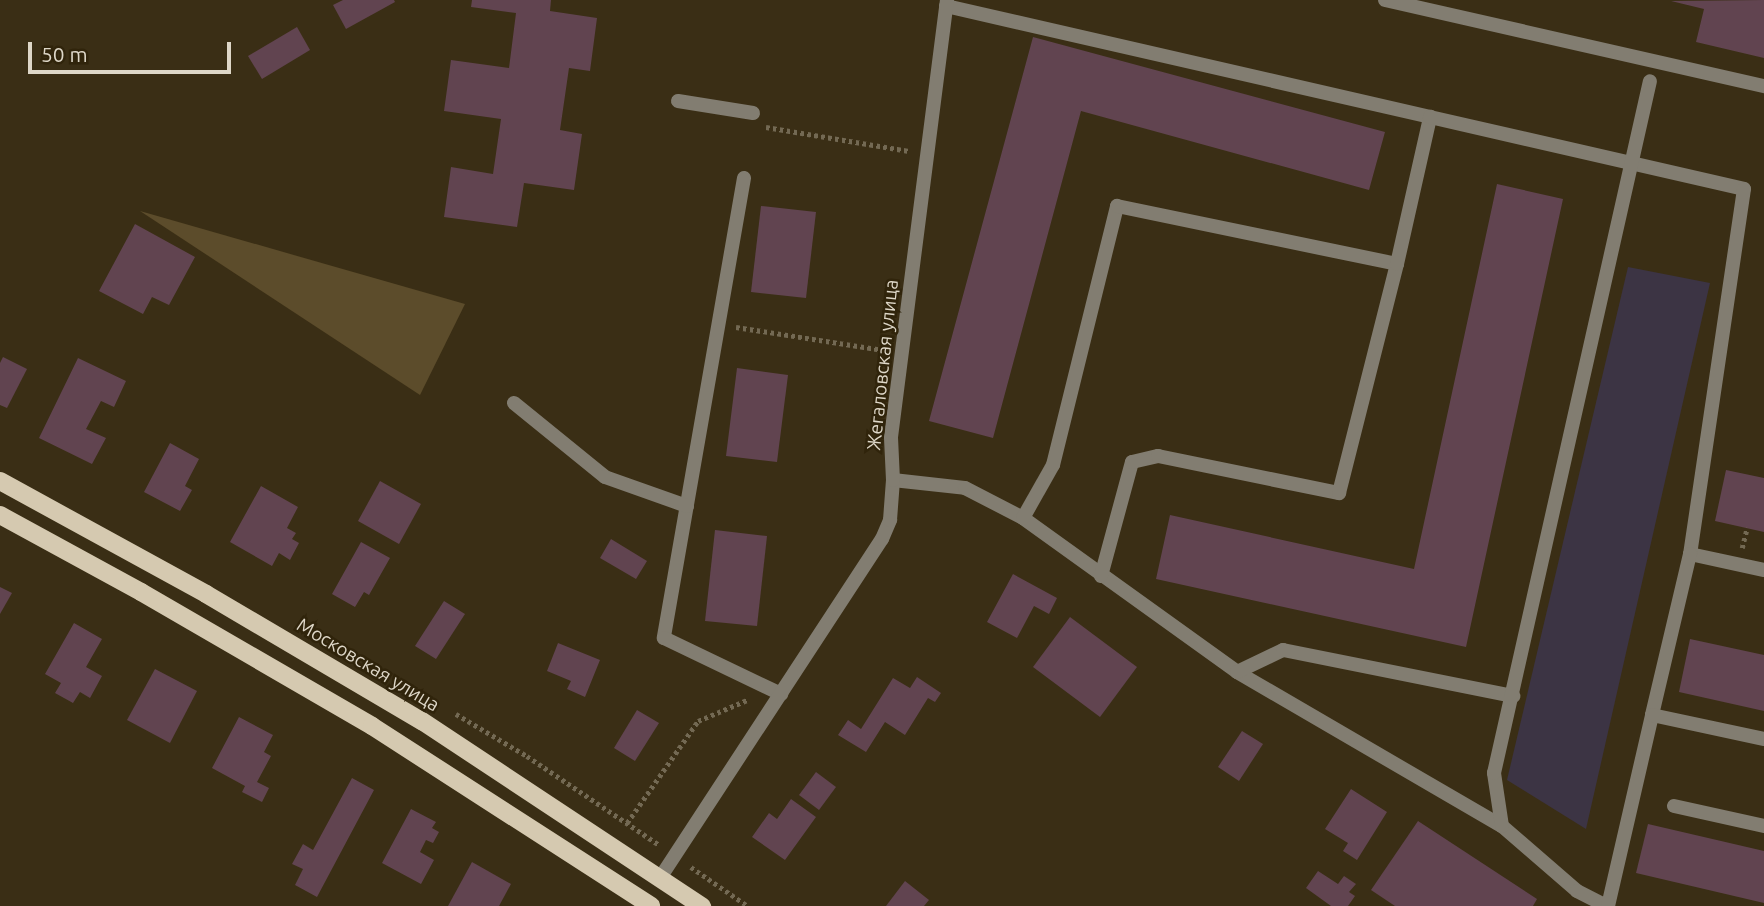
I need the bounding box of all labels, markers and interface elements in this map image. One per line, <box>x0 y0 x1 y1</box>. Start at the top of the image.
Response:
scale bar <box>32 28 234 72</box>
text: 50 m <box>41 42 88 66</box>
street label: Жегаловская улица <box>863 278 903 452</box>
street label: Московская улица <box>293 613 443 717</box>

